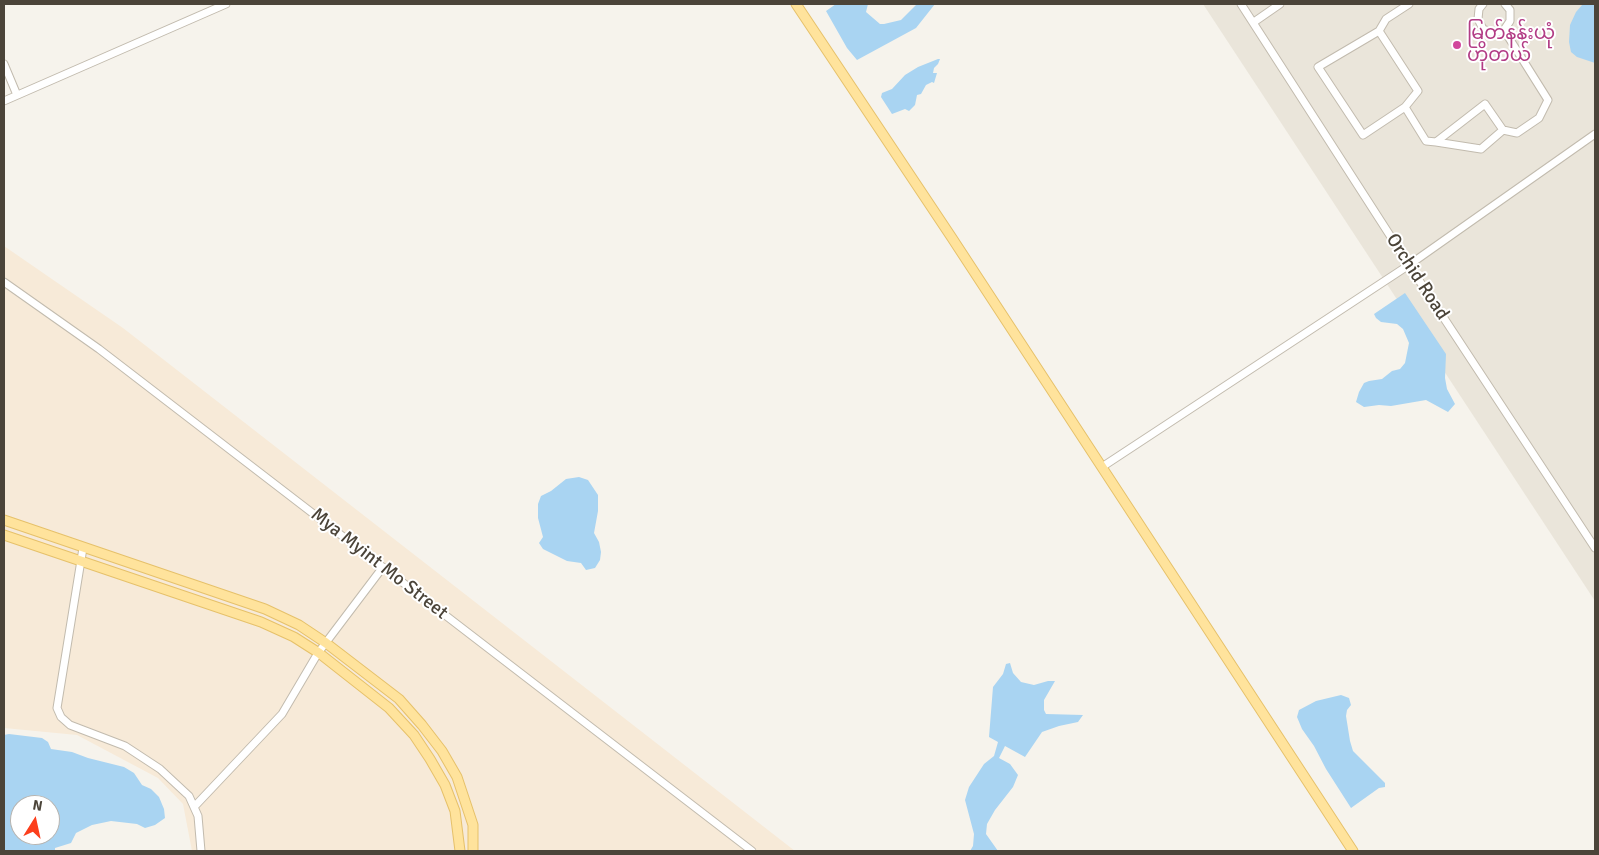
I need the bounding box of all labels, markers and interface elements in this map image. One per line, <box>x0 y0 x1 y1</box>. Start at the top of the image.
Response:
place label: မြတ်နန်းယုံ ဟိုတယ် <box>1467 23 1555 67</box>
marker: မြတ်နန်းယုံ ဟိုတယ် <box>1451 39 1463 51</box>
street label: Orchid Road <box>1381 229 1453 325</box>
street label: Mya Myint Mo Street <box>306 503 452 625</box>
north arrow <box>10 795 60 845</box>
text: N <box>31 797 44 815</box>

